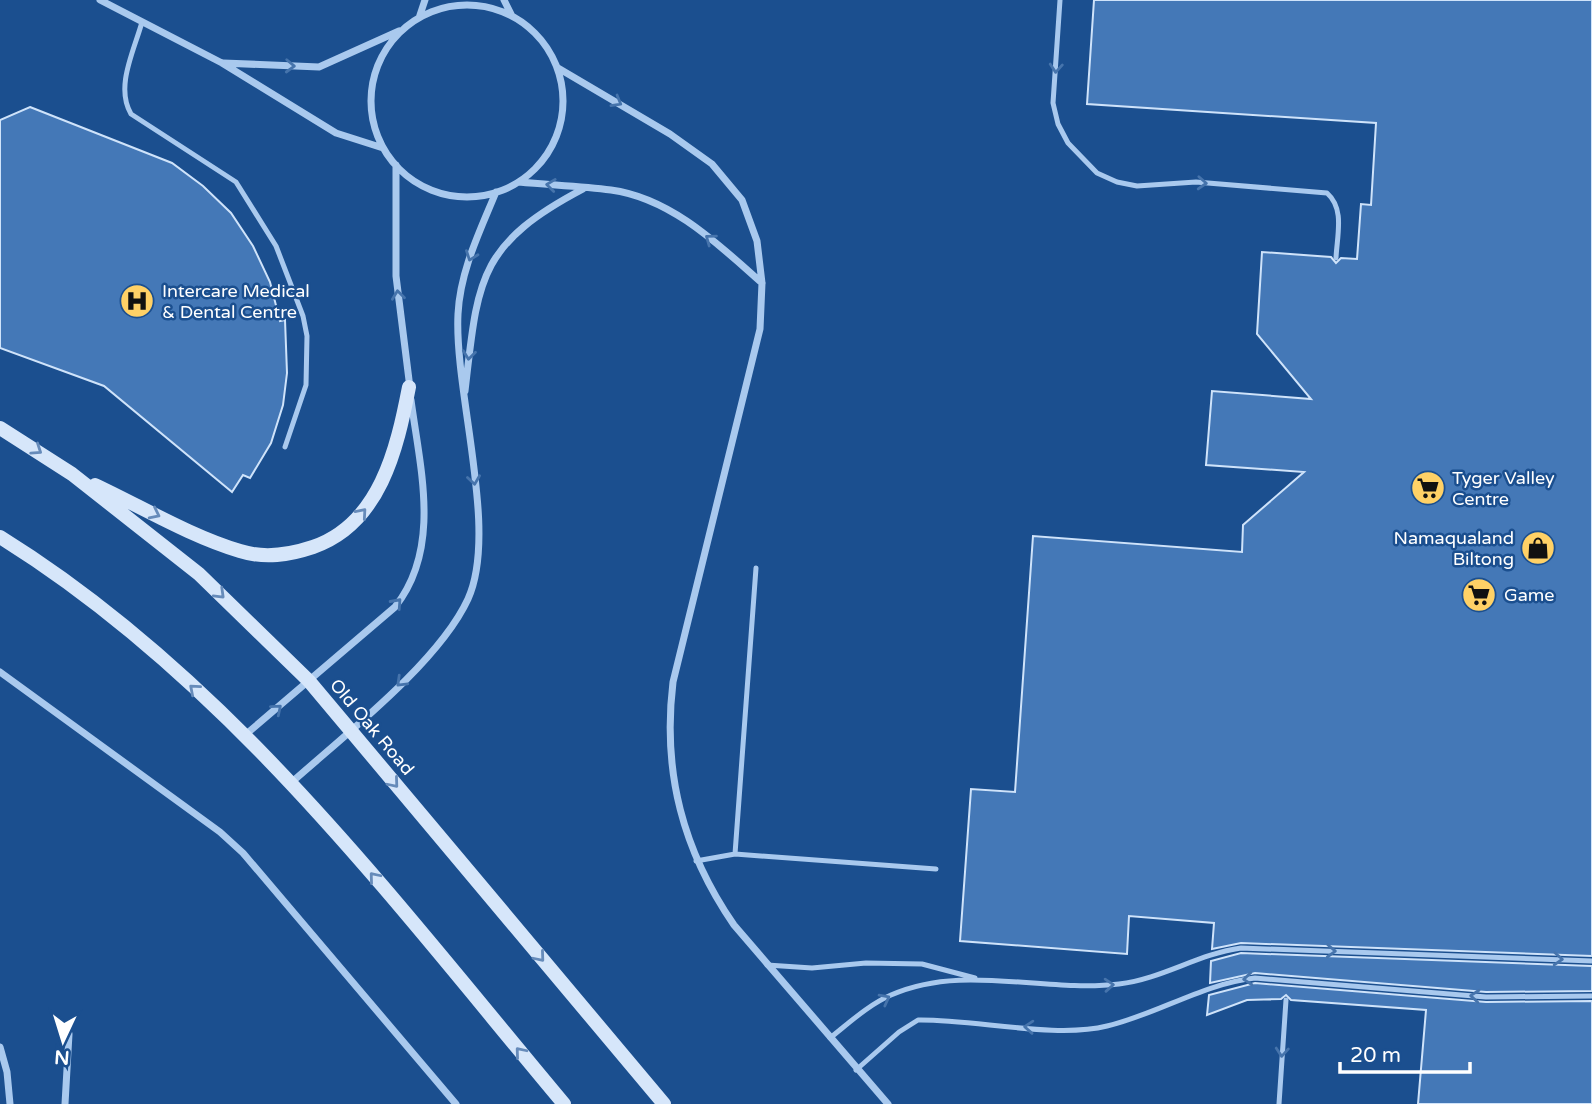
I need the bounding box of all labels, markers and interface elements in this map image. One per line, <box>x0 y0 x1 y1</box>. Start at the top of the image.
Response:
one-way arrow <box>285 58 296 73</box>
one-way arrow <box>1048 63 1063 74</box>
one-way arrow <box>609 94 622 107</box>
one-way arrow <box>1197 175 1208 190</box>
one-way arrow <box>545 178 557 193</box>
one-way arrow <box>705 235 718 248</box>
one-way arrow <box>465 249 479 261</box>
place label: Intercare Medical & Dental Centre <box>162 280 310 323</box>
hospital icon: Intercare Medical & Dental Centre <box>118 282 156 320</box>
one-way arrow <box>391 289 406 301</box>
one-way arrow <box>462 349 477 361</box>
one-way arrow <box>29 441 42 454</box>
place label: Tyger Valley Centre <box>1452 467 1555 510</box>
supermarket icon: Tyger Valley Centre <box>1409 469 1447 507</box>
one-way arrow <box>467 475 482 486</box>
one-way arrow <box>148 505 161 519</box>
one-way arrow <box>354 508 366 521</box>
place label: Namaqualand Biltong <box>1393 527 1514 570</box>
shop icon: Namaqualand Biltong <box>1519 529 1557 567</box>
supermarket icon: Game <box>1460 576 1498 614</box>
place label: Game <box>1504 584 1554 606</box>
one-way arrow <box>212 585 225 598</box>
one-way arrow <box>389 598 401 611</box>
street label: Old Oak Road <box>325 674 419 780</box>
one-way arrow <box>397 674 409 686</box>
one-way arrow <box>190 685 203 697</box>
one-way arrow <box>269 704 281 717</box>
one-way arrow <box>385 776 398 788</box>
one-way arrow <box>370 873 382 886</box>
one-way arrow <box>1326 943 1337 958</box>
one-way arrow <box>532 949 544 962</box>
one-way arrow <box>1553 951 1564 966</box>
one-way arrow <box>1242 971 1253 986</box>
one-way arrow <box>1104 978 1115 993</box>
one-way arrow <box>1469 989 1480 1004</box>
one-way arrow <box>878 994 890 1007</box>
north arrow <box>28 1006 98 1076</box>
one-way arrow <box>1023 1020 1034 1035</box>
scale bar <box>1340 1030 1470 1074</box>
text: 20 m <box>1350 1043 1401 1068</box>
text: N <box>54 1045 70 1068</box>
one-way arrow <box>516 1047 528 1060</box>
one-way arrow <box>1275 1047 1290 1058</box>

